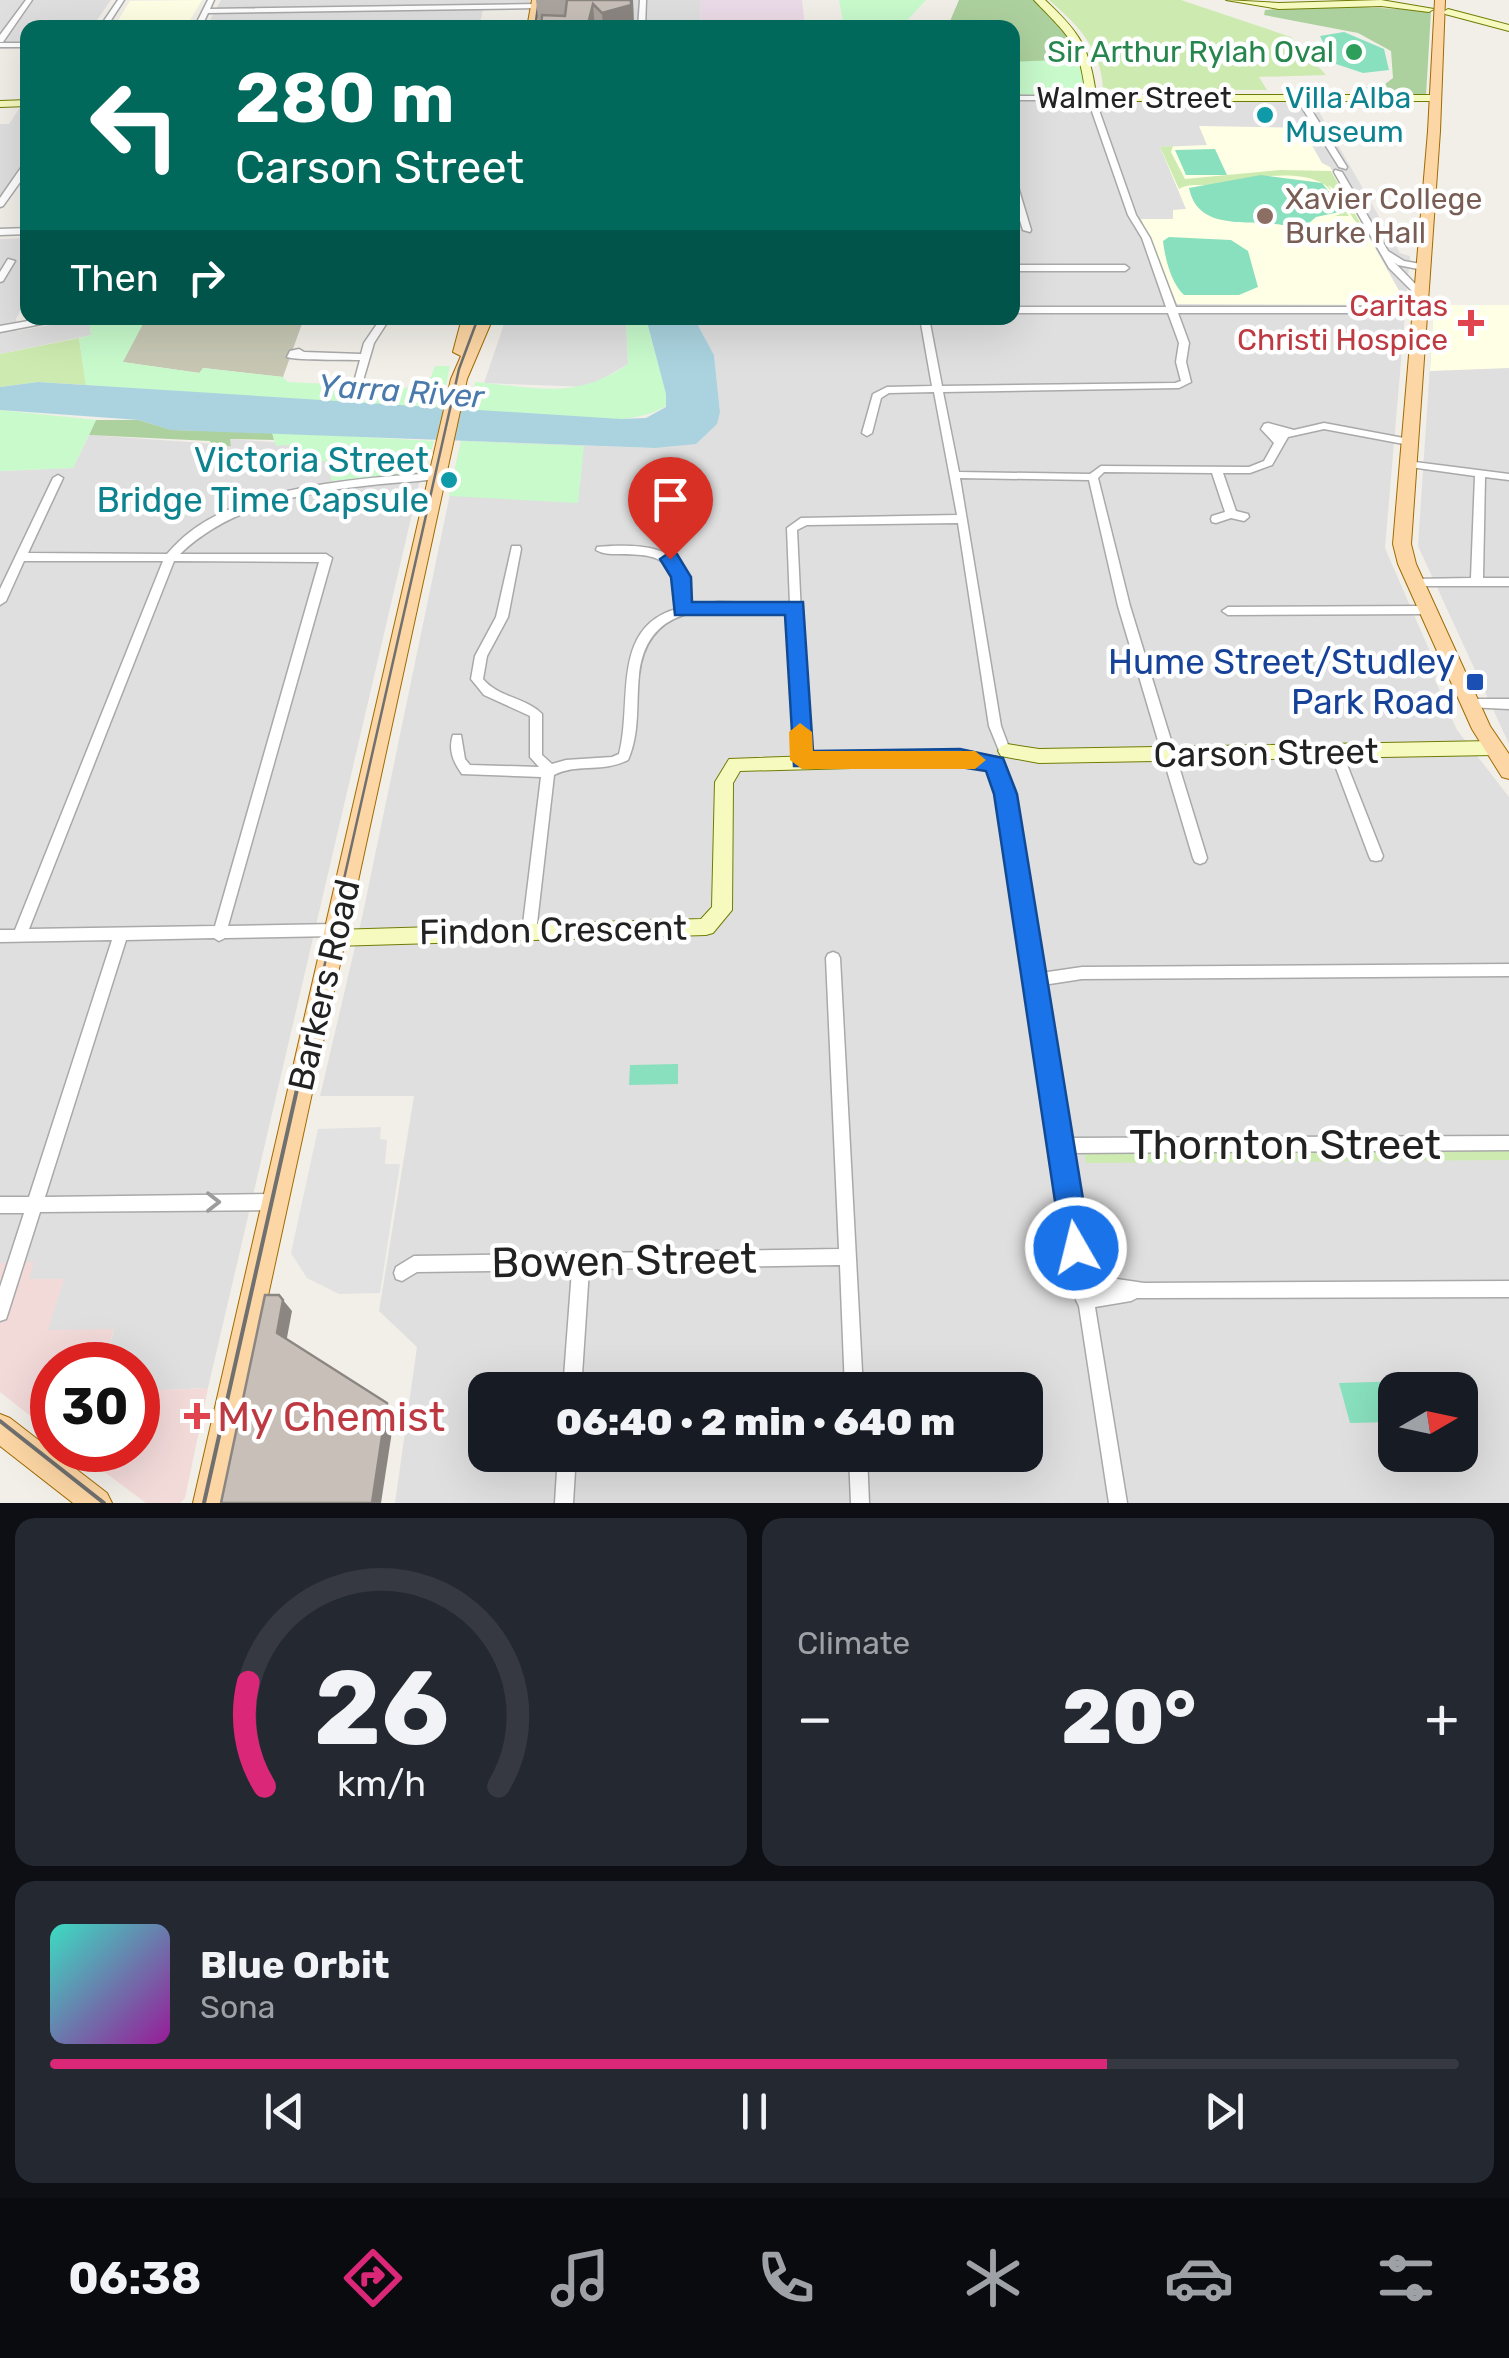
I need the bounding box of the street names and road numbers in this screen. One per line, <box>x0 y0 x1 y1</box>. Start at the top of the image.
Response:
street label: Walmer Street <box>1036 80 1232 116</box>
street label: Carson Street <box>1153 730 1379 776</box>
street label: Barkers Road <box>279 875 369 1095</box>
street label: Findon Crescent <box>419 907 687 953</box>
street label: Thornton Street <box>1129 1120 1441 1170</box>
street label: Bowen Street <box>491 1234 757 1288</box>

